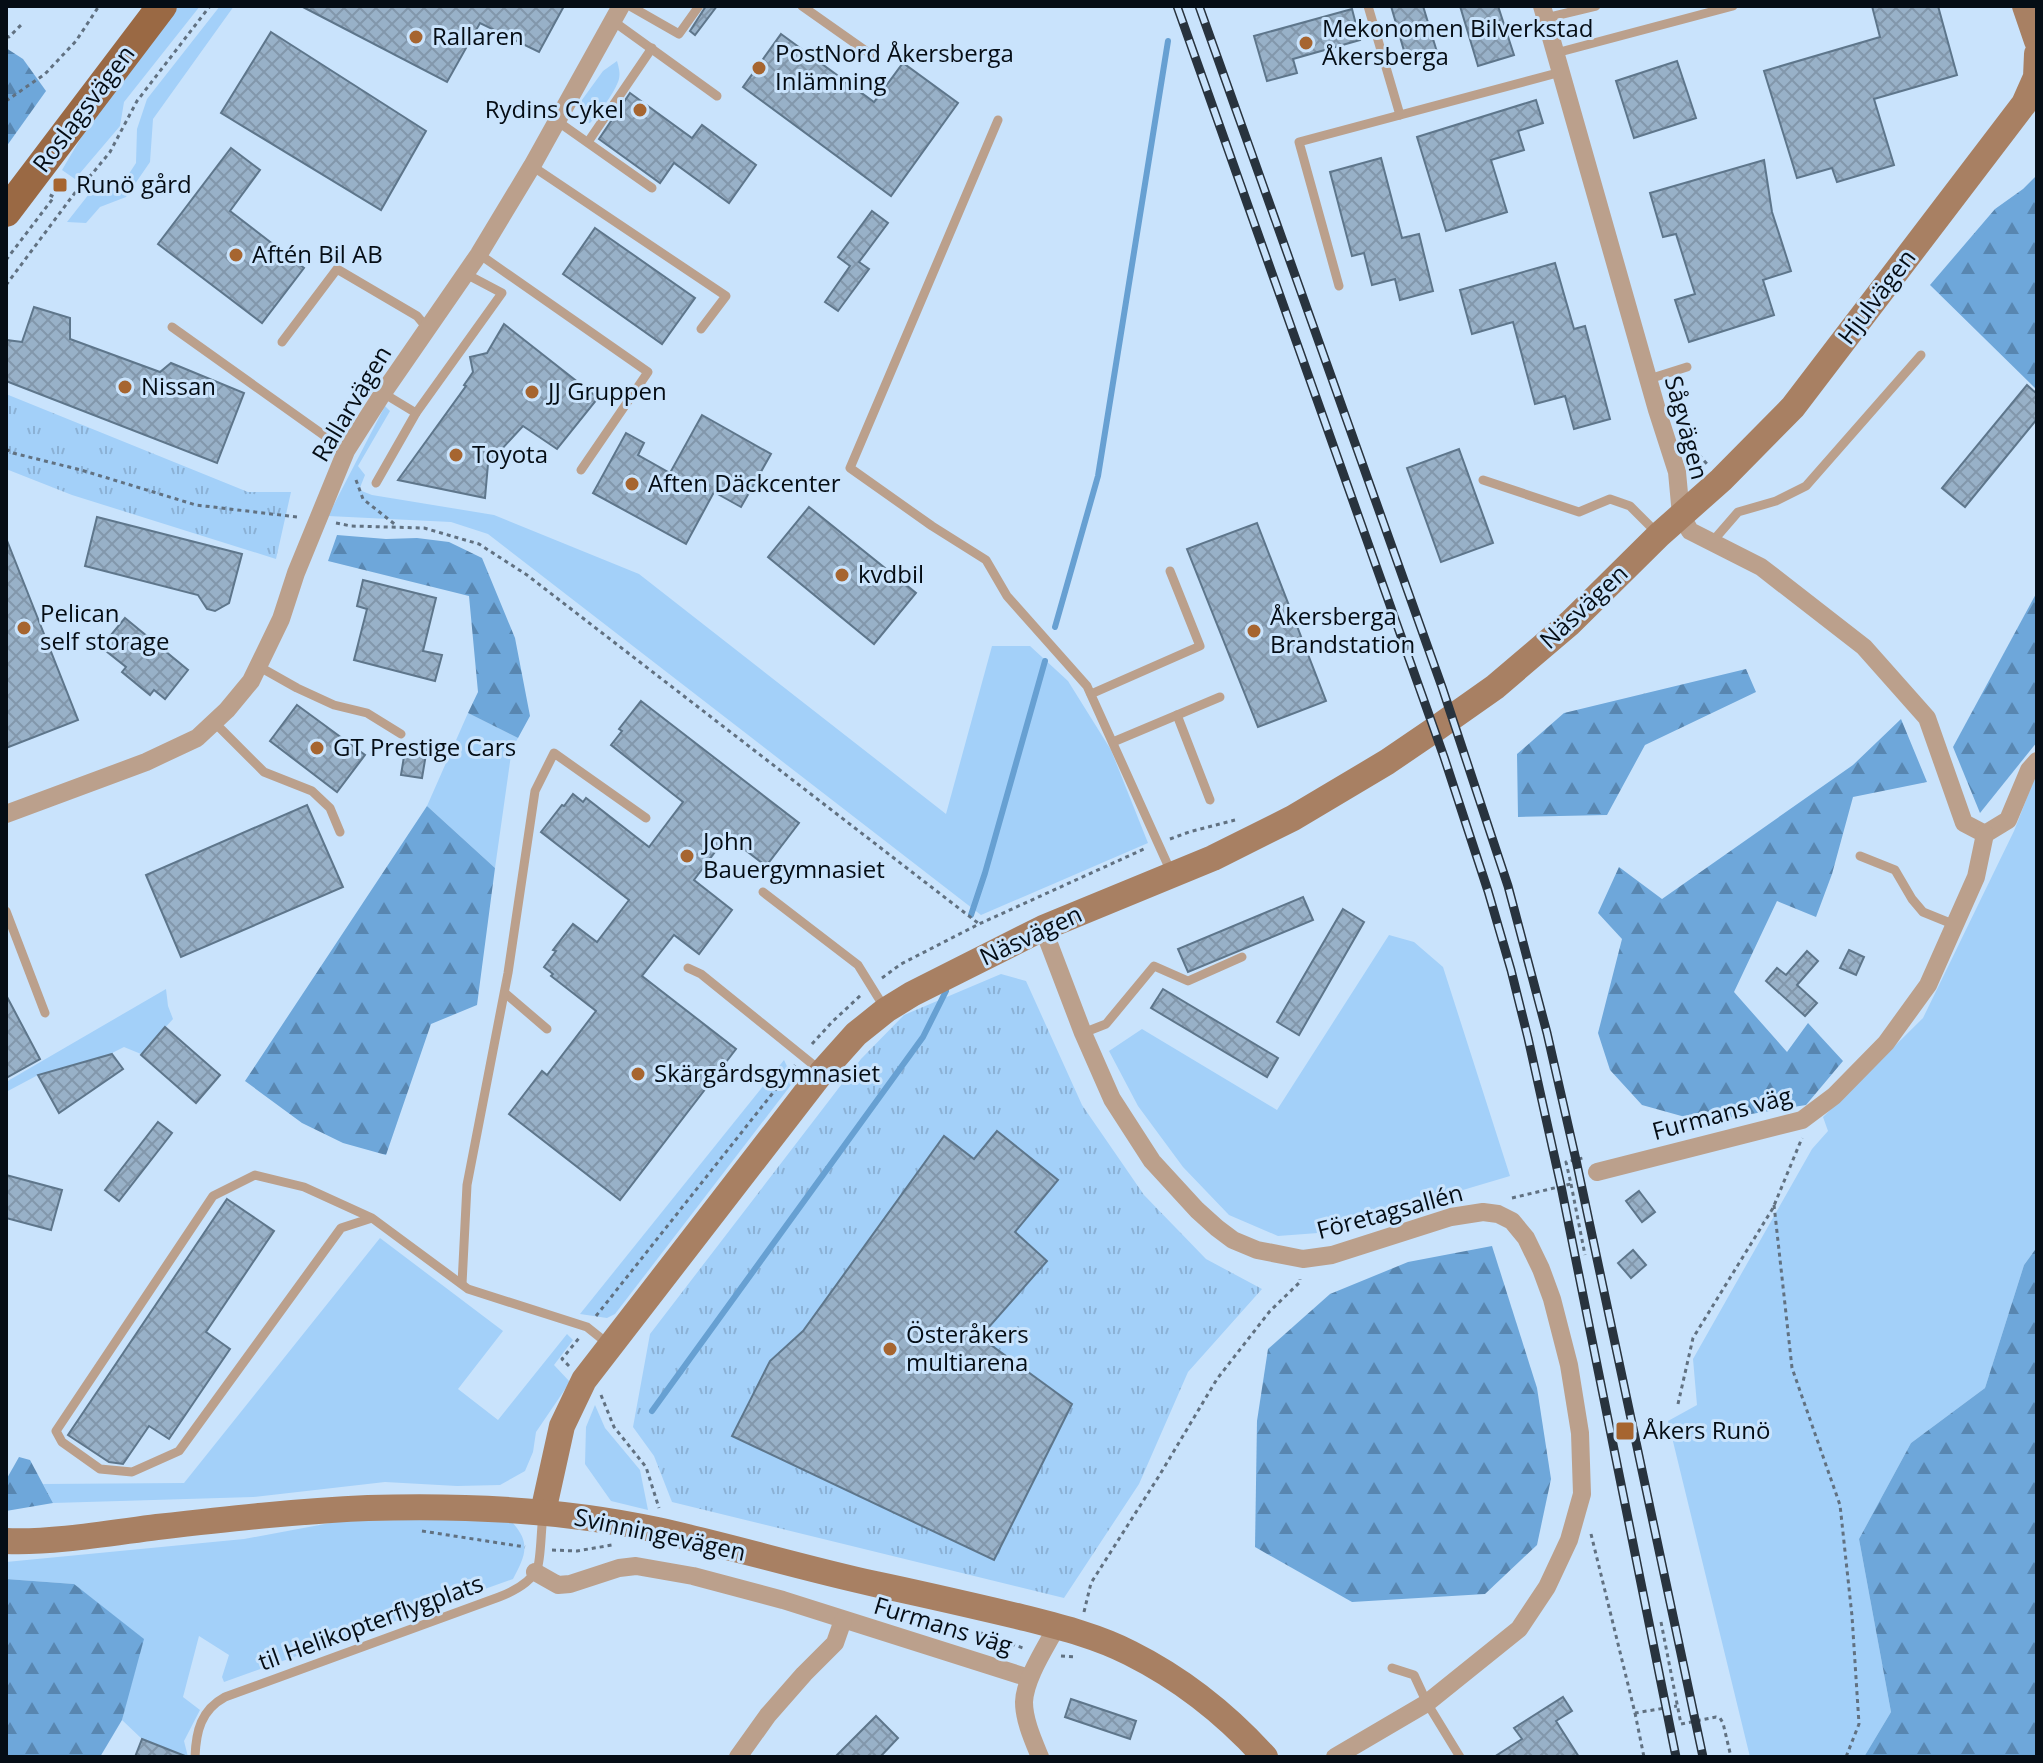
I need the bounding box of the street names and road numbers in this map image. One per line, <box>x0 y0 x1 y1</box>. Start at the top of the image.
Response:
street label: Roslagsvägen <box>24 38 141 178</box>
street label: Hjulvägen <box>1829 242 1922 350</box>
street label: Rallarvägen <box>303 339 398 467</box>
street label: Sågvägen <box>1658 372 1717 483</box>
street label: Näsvägen <box>1532 557 1634 655</box>
street label: Näsvägen <box>974 897 1087 973</box>
street label: Furmans väg <box>1648 1078 1795 1147</box>
street label: Företagsallén <box>1313 1175 1466 1246</box>
street label: Svinningevägen <box>572 1499 749 1568</box>
street label: til Helikopterflygplats <box>253 1566 487 1678</box>
street label: Furmans väg <box>870 1588 1017 1661</box>

